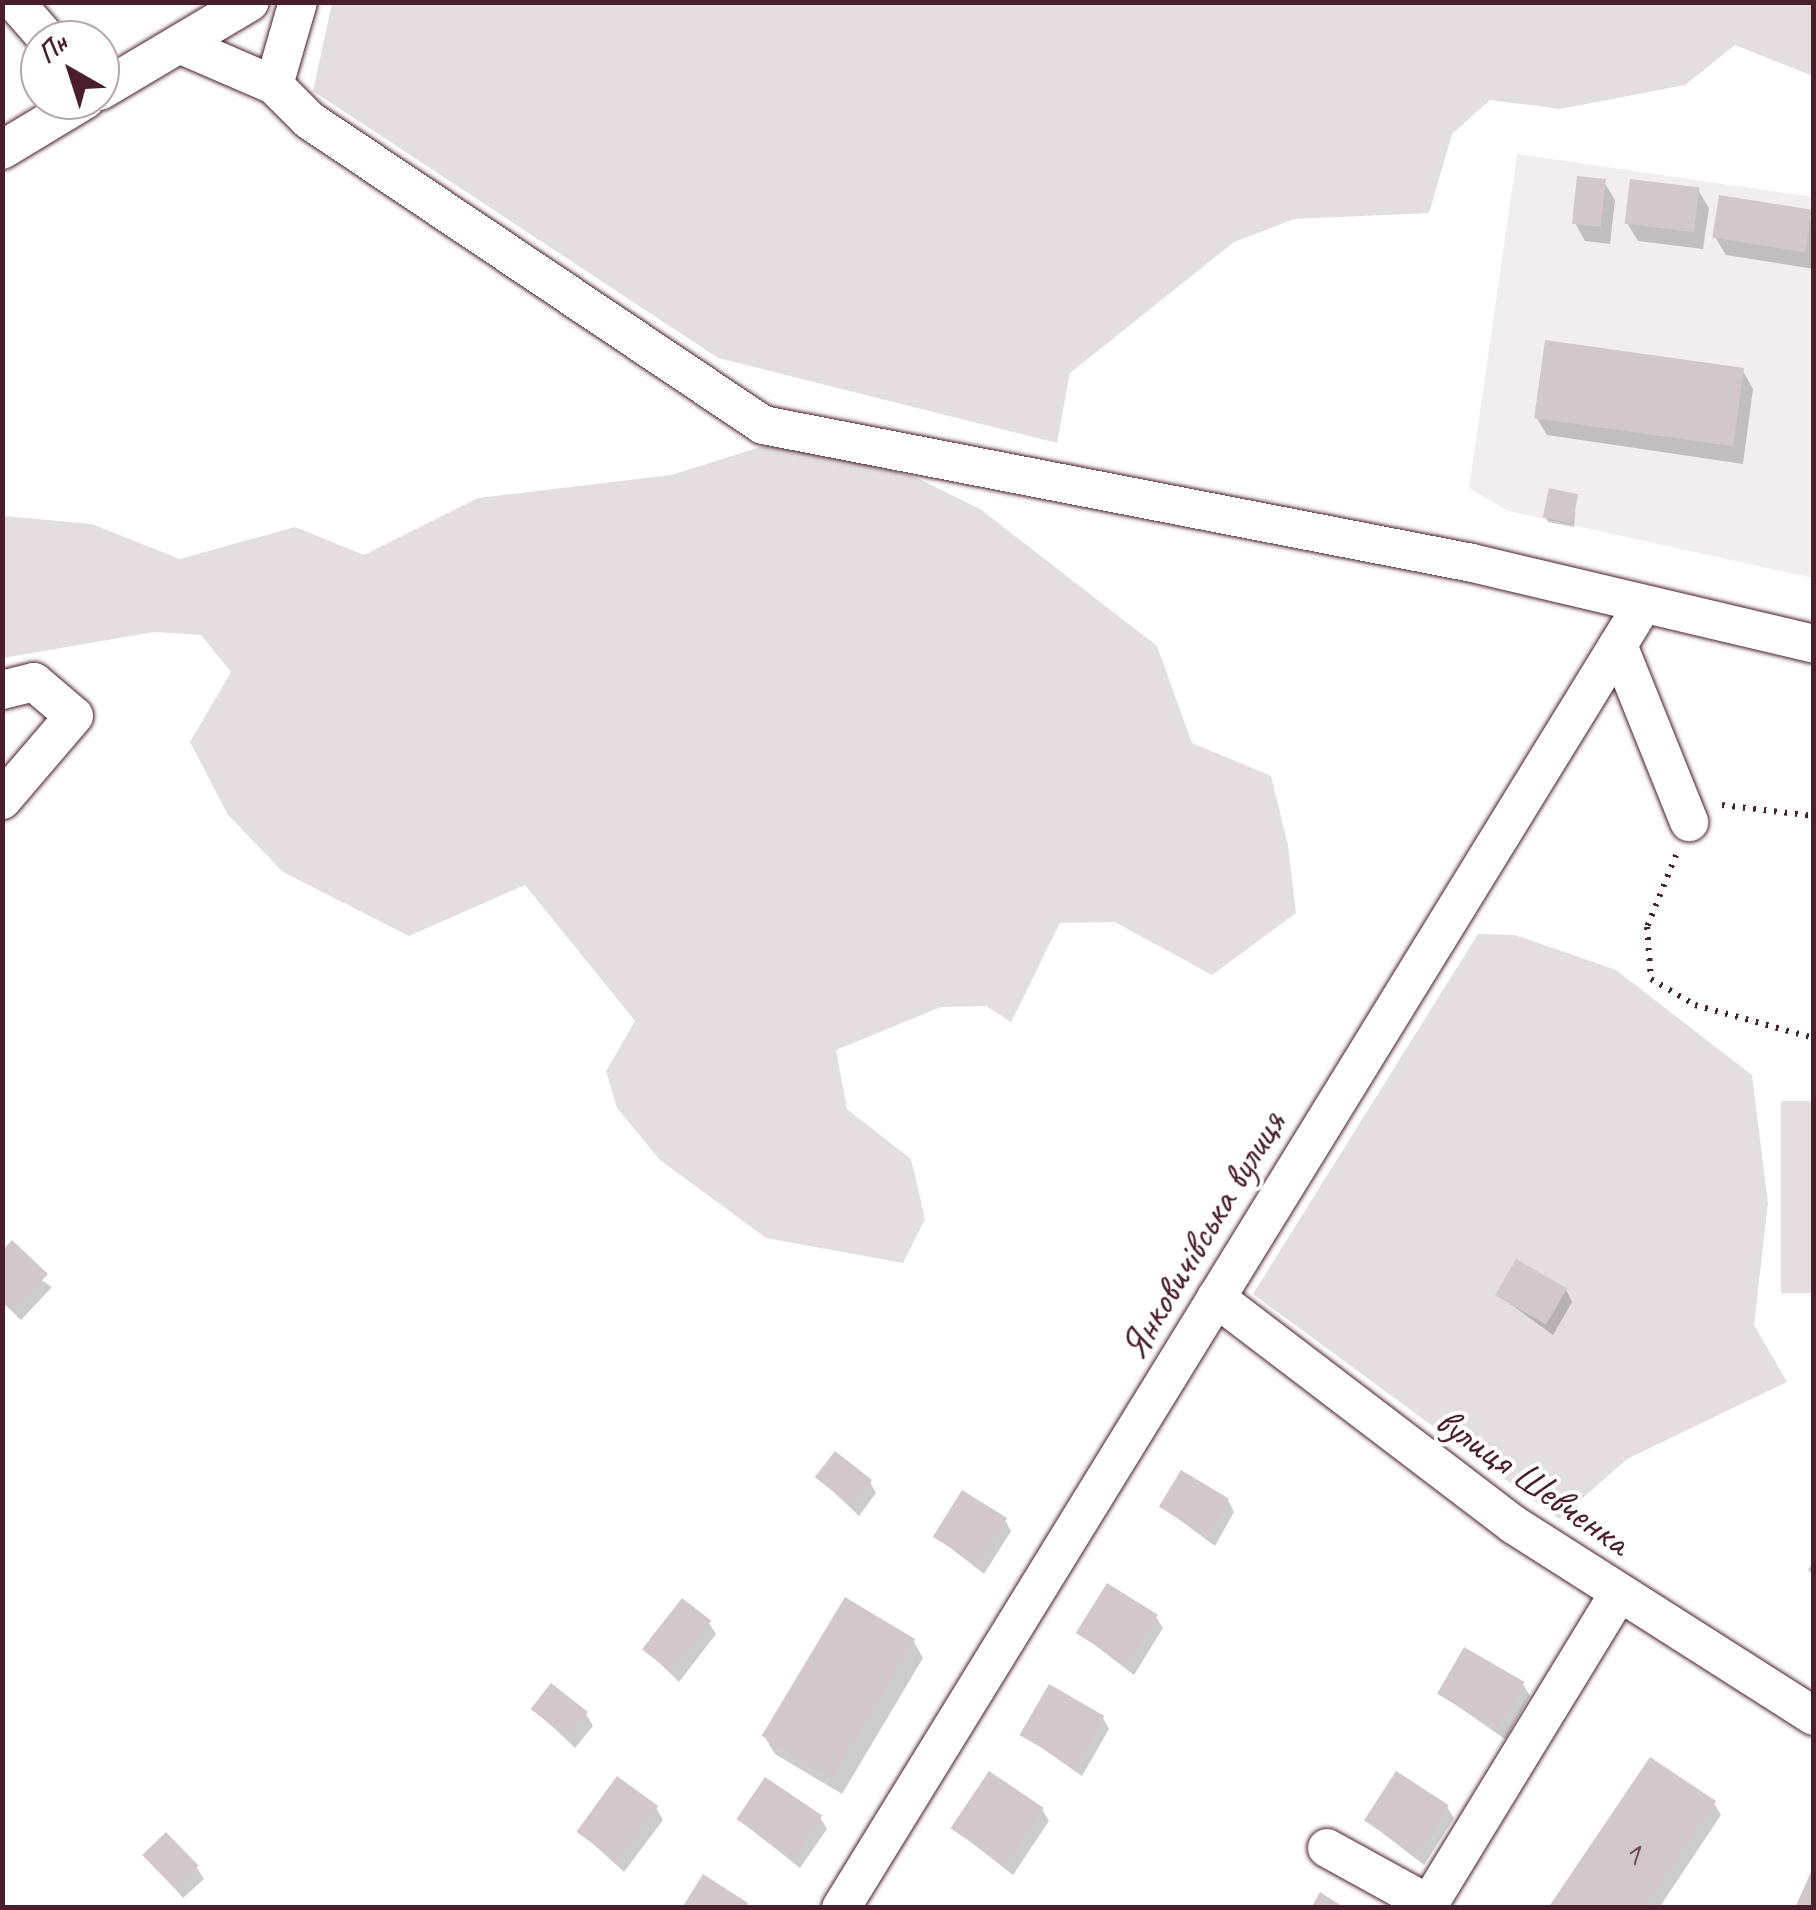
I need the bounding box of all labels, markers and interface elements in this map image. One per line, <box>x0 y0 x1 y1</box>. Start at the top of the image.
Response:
north arrow <box>20 20 120 120</box>
text: Пн <box>30 25 74 71</box>
street label: Янковичівська вулиця <box>1109 1101 1295 1369</box>
street label: вулиця Шевченка <box>1427 1397 1639 1565</box>
house number: 1 <box>1624 1833 1640 1875</box>

